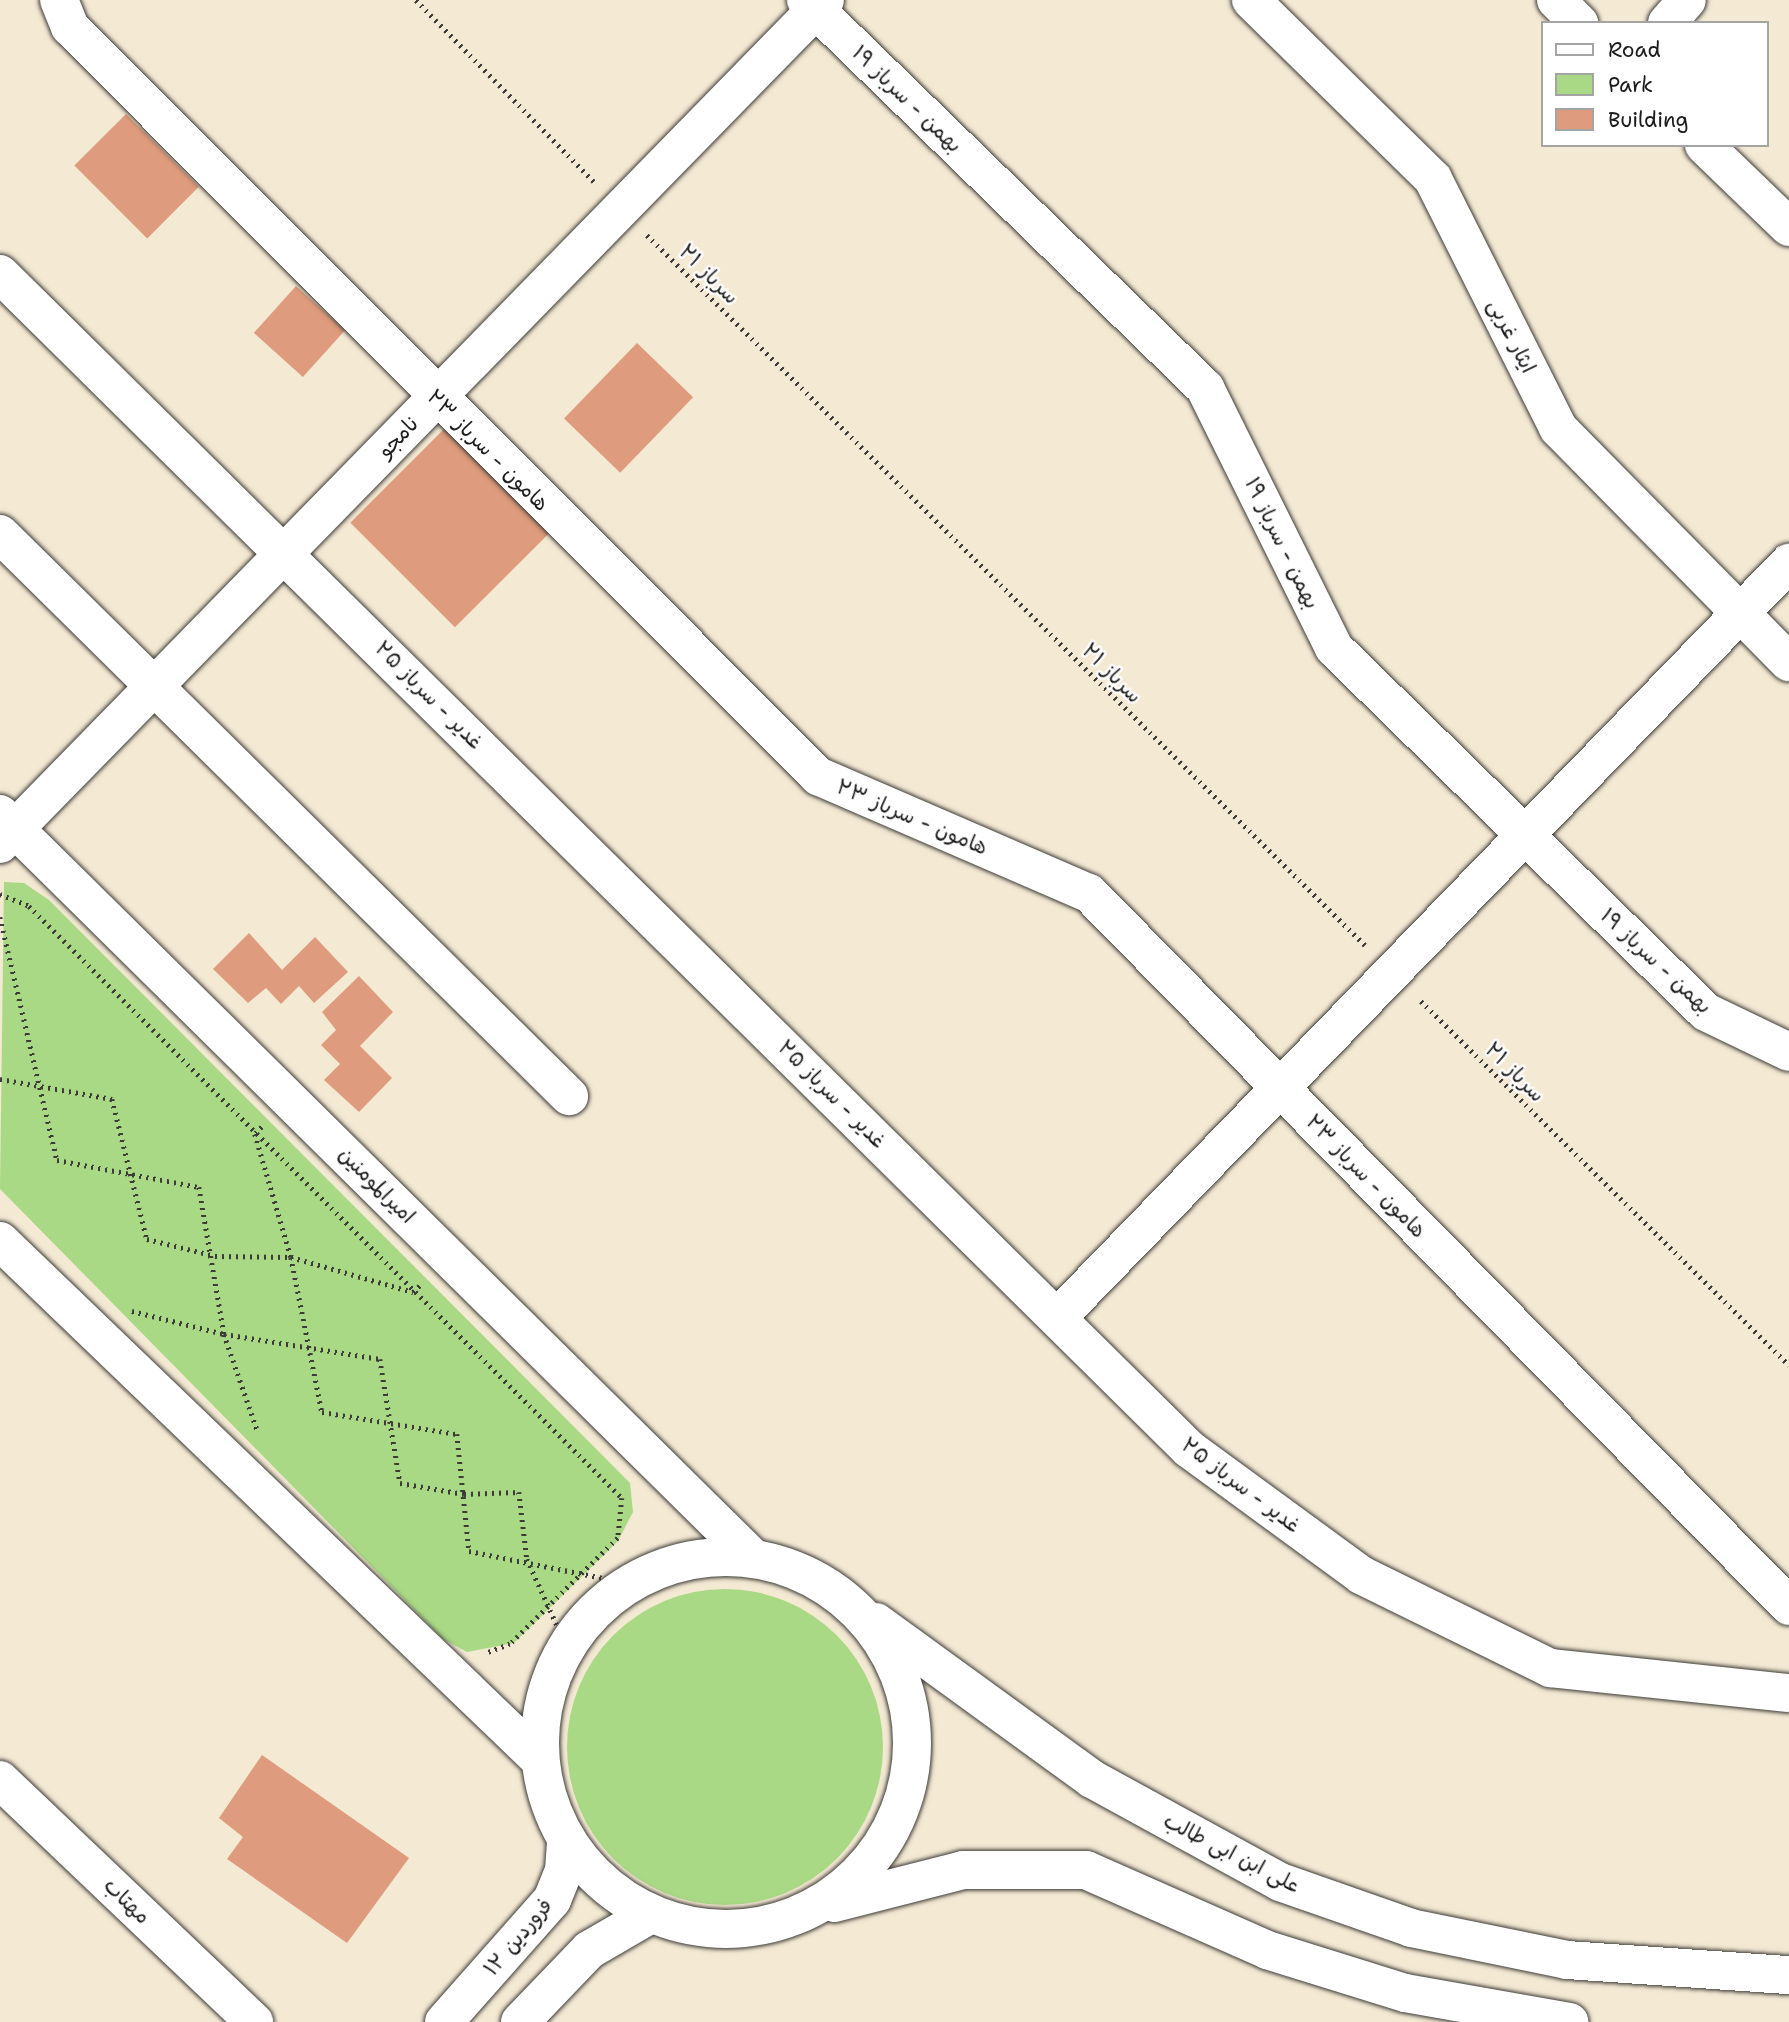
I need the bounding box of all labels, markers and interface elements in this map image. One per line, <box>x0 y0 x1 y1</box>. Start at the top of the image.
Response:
legend <box>1540 21 1768 147</box>
text: Road <box>1608 36 1661 64</box>
street label: بهمن - سرباز ۱۹ <box>847 40 967 158</box>
text: Park <box>1608 71 1653 99</box>
text: Building <box>1608 106 1688 134</box>
street label: سرباز ۲۱ <box>674 239 744 309</box>
street label: ایثار غربی <box>1483 295 1541 377</box>
street label: هامون - سرباز ۲۳ <box>422 384 554 516</box>
street label: نامجو <box>372 411 424 463</box>
street label: بهمن - سرباز ۱۹ <box>1239 473 1325 613</box>
street label: غدیر - سرباز ۲۵ <box>370 636 488 754</box>
street label: سرباز ۲۱ <box>1077 638 1147 708</box>
street label: هامون - سرباز ۲۳ <box>833 774 991 860</box>
street label: بهمن - سرباز ۱۹ <box>1595 903 1717 1019</box>
street label: غدیر - سرباز ۲۵ <box>773 1035 891 1153</box>
street label: سرباز ۲۱ <box>1480 1037 1550 1107</box>
street label: هامون - سرباز ۲۳ <box>1301 1109 1431 1243</box>
street label: امیرالمومنین <box>333 1141 421 1229</box>
street label: غدیر - سرباز ۲۵ <box>1177 1432 1305 1538</box>
street label: علی ابن ابی طالب <box>1159 1808 1305 1898</box>
street label: مهتاب <box>98 1873 156 1929</box>
street label: ۱۲ فروردین <box>478 1893 558 1981</box>

